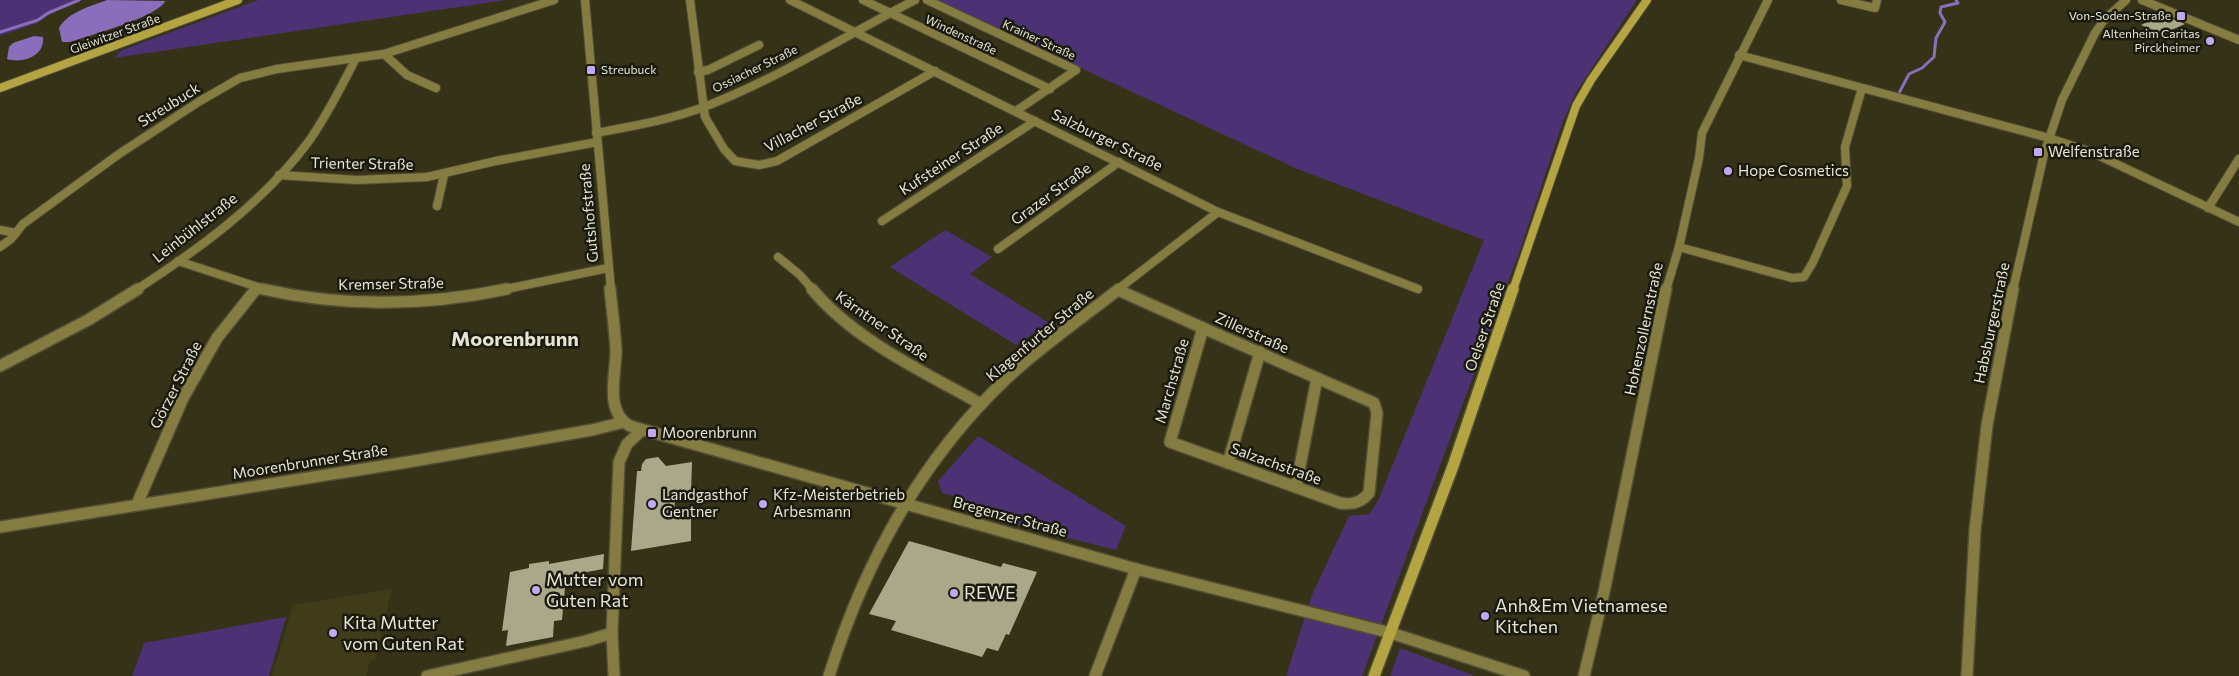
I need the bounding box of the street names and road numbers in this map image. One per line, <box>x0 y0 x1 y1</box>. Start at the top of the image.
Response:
street label: Gleiwitzer Straße <box>68 10 162 56</box>
street label: Windenstraße <box>923 11 999 57</box>
street label: Krainer Straße <box>1001 16 1078 62</box>
street label: Ossiacher Straße <box>710 41 799 95</box>
street label: Streubuck <box>134 78 203 130</box>
street label: Villacher Straße <box>761 89 864 155</box>
street label: Salzburger Straße <box>1049 104 1166 174</box>
street label: Kufsteiner Straße <box>895 118 1005 198</box>
street label: Trienter Straße <box>310 153 414 173</box>
street label: Grazer Straße <box>1007 158 1094 228</box>
street label: Gutshofstraße <box>575 163 601 263</box>
street label: Leinbühlstraße <box>149 189 240 266</box>
street label: Hohenzollernstraße <box>1620 261 1666 397</box>
street label: Habsburgerstraße <box>1969 261 2013 385</box>
street label: Kremser Straße <box>338 273 444 293</box>
street label: Oelser Straße <box>1460 280 1508 374</box>
street label: Klagenfurter Straße <box>982 284 1097 384</box>
street label: Kärntner Straße <box>833 286 933 364</box>
street label: Zillerstraße <box>1213 308 1292 356</box>
street label: Marchstraße <box>1150 336 1192 425</box>
street label: Görzer Straße <box>145 338 205 431</box>
street label: Salzachstraße <box>1228 438 1324 488</box>
street label: Moorenbrunner Straße <box>231 440 389 482</box>
street label: Bregenzer Straße <box>951 492 1069 540</box>

